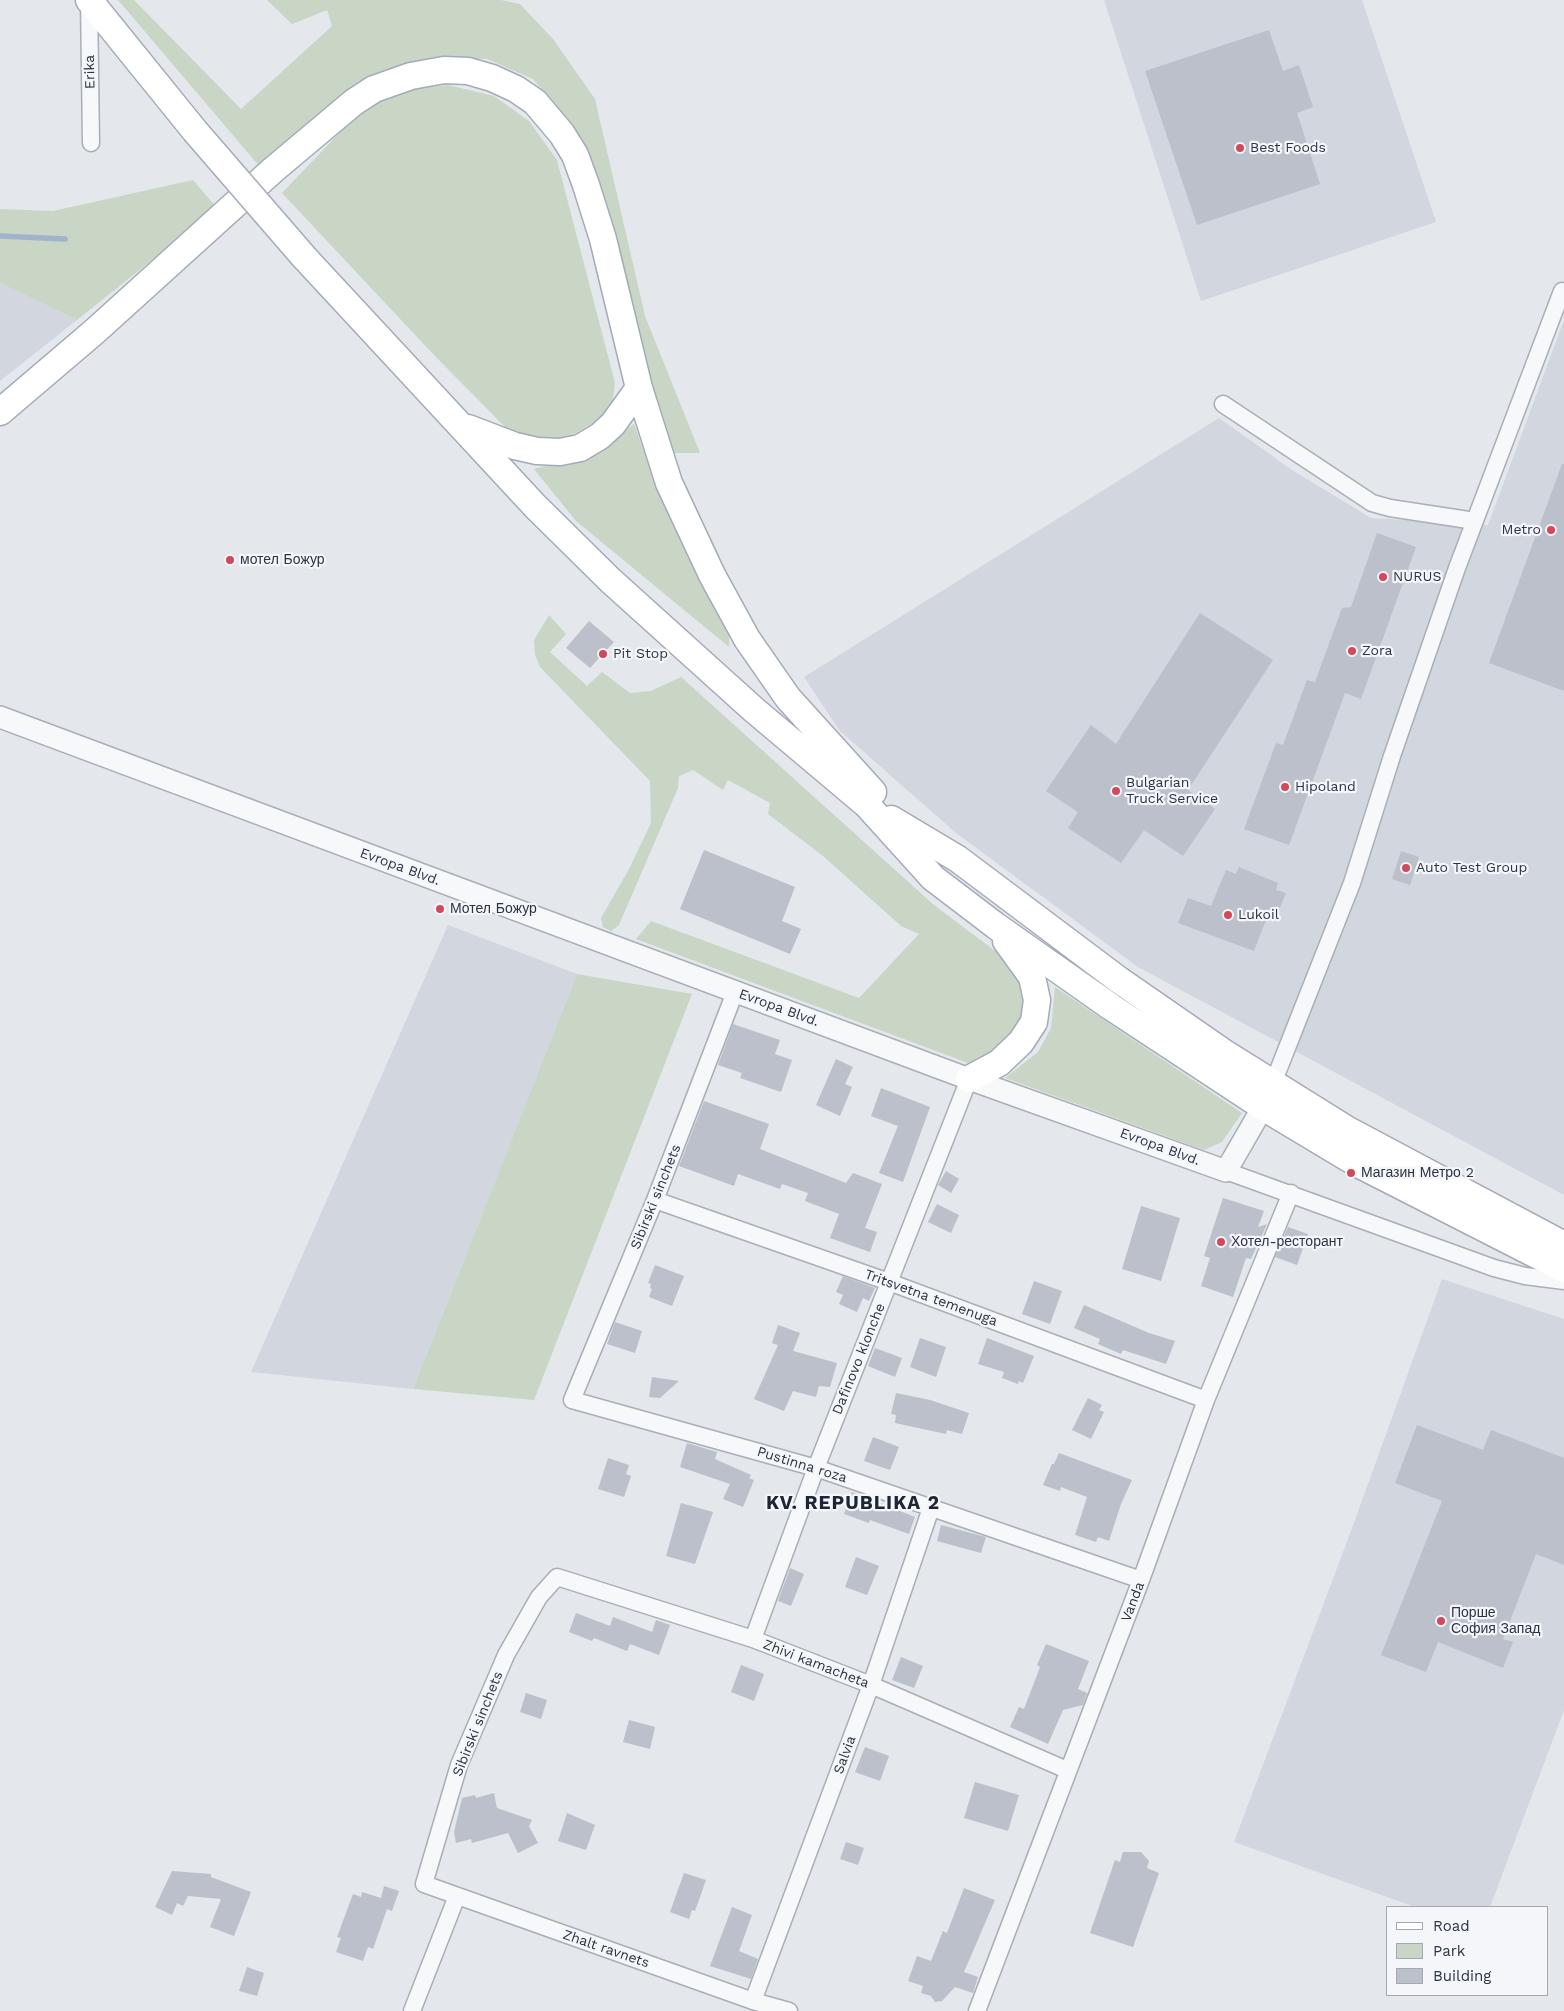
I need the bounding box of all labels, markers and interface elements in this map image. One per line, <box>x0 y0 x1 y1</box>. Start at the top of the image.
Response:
street label: Erika <box>81 55 99 89</box>
place label: Best Foods <box>1250 140 1326 156</box>
marker: Best Foods <box>1234 142 1246 154</box>
place label: Metro <box>1502 522 1541 538</box>
marker: Metro <box>1545 524 1557 536</box>
place label: мотел Божур <box>240 552 325 568</box>
marker: мотел Божур <box>224 554 236 566</box>
place label: NURUS <box>1393 569 1441 585</box>
marker: NURUS <box>1377 571 1389 583</box>
place label: Zora <box>1362 643 1392 659</box>
marker: Zora <box>1346 645 1358 657</box>
place label: Pit Stop <box>613 646 668 662</box>
marker: Pit Stop <box>597 648 609 660</box>
place label: Bulgarian Truck Service <box>1126 775 1218 808</box>
place label: Hipoland <box>1295 779 1356 795</box>
marker: Hipoland <box>1279 781 1291 793</box>
marker: Bulgarian Truck Service <box>1110 785 1122 797</box>
street label: Evropa Blvd. <box>358 845 442 889</box>
place label: Auto Test Group <box>1416 860 1527 876</box>
marker: Auto Test Group <box>1400 862 1412 874</box>
place label: Мотел Божур <box>450 901 537 917</box>
marker: Мотел Божур <box>434 903 446 915</box>
place label: Lukoil <box>1238 907 1279 923</box>
marker: Lukoil <box>1222 909 1234 921</box>
street label: Evropa Blvd. <box>737 986 821 1030</box>
street label: Evropa Blvd. <box>1118 1125 1202 1169</box>
street label: Sibirski sinchets <box>627 1142 685 1252</box>
place label: Магазин Метро 2 <box>1361 1165 1474 1181</box>
marker: Магазин Метро 2 <box>1345 1167 1357 1179</box>
place label: Хотел-ресторант <box>1231 1234 1343 1250</box>
marker: Хотел-ресторант <box>1215 1236 1227 1248</box>
street label: Tritsvetna temenuga <box>862 1266 1000 1330</box>
street label: Dafinovo klonche <box>829 1301 889 1417</box>
street label: Pustinna roza <box>755 1443 849 1487</box>
district label: KV. REPUBLIKA 2 <box>764 1492 942 1514</box>
street label: Vanda <box>1118 1580 1148 1624</box>
place label: Порше София Запад <box>1451 1605 1540 1638</box>
marker: Порше София Запад <box>1435 1615 1447 1627</box>
street label: Zhivi kamacheta <box>761 1636 871 1692</box>
street label: Sibirski sinchets <box>449 1669 507 1779</box>
street label: Salvia <box>830 1733 860 1777</box>
legend <box>1386 1906 1549 1996</box>
text: Road <box>1433 1917 1470 1935</box>
street label: Zhalt ravnets <box>561 1926 651 1972</box>
text: Park <box>1433 1942 1465 1960</box>
text: Building <box>1433 1967 1491 1985</box>

